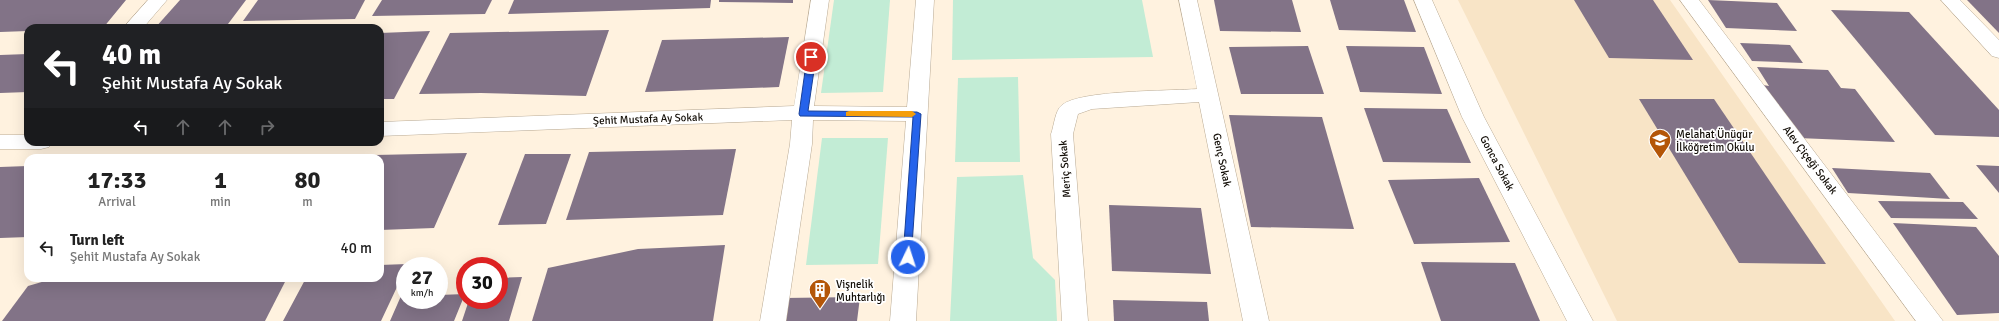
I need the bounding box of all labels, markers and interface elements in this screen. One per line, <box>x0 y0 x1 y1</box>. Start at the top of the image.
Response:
text: 40 m <box>102 38 161 72</box>
icon: left <box>36 40 88 92</box>
pin <box>794 40 828 74</box>
icon: arrive <box>800 46 822 68</box>
text: Şehit Mustafa Ay Sokak <box>102 72 282 94</box>
street label: Şehit Mustafa Ay Sokak <box>593 111 704 127</box>
icon: left <box>130 116 152 138</box>
icon: ahead <box>172 116 194 138</box>
icon: ahead <box>214 116 236 138</box>
icon: right <box>256 116 278 138</box>
street label: Alev Çiçeği Sokak <box>1780 123 1840 197</box>
school or university icon: Melahat Ünügür İlköğretim Okulu <box>1647 127 1673 160</box>
place label: Melahat Ünügür İlköğretim Okulu <box>1676 127 1754 154</box>
street label: Genç Sokak <box>1210 132 1234 189</box>
street label: Gonca Sokak <box>1477 133 1517 193</box>
street label: Meriç Sokak <box>1056 139 1073 198</box>
text: 17:33 <box>88 165 146 195</box>
text: 1 <box>214 165 227 195</box>
text: 80 <box>295 165 320 195</box>
text: Arrival <box>98 194 136 210</box>
text: min <box>210 194 231 210</box>
text: m <box>302 194 313 210</box>
text: Turn left <box>70 231 124 249</box>
position arrow <box>887 236 929 278</box>
icon: left <box>36 237 58 259</box>
text: 40 m <box>341 239 372 257</box>
text: Şehit Mustafa Ay Sokak <box>70 249 200 265</box>
speed limit sign: 30 <box>456 257 508 309</box>
text: 27 <box>411 265 433 290</box>
building icon: Vişnelik Muhtarlığı <box>807 277 833 310</box>
place label: Vişnelik Muhtarlığı <box>836 278 885 304</box>
text: km/h <box>411 287 433 299</box>

